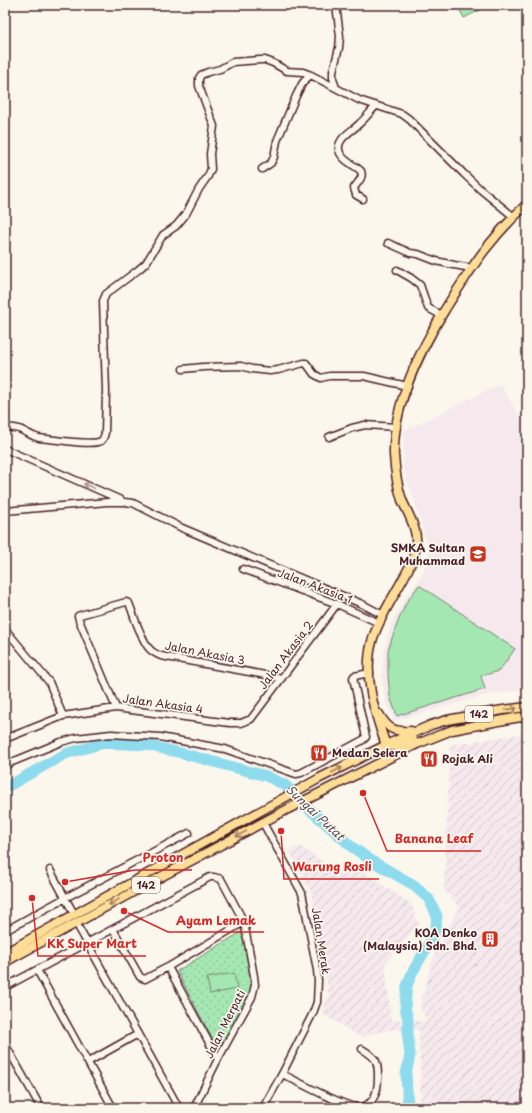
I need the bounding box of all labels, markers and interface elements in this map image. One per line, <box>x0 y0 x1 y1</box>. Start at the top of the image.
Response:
one-way arrow <box>83 482 95 489</box>
place label: SMKA Sultan Muhammad <box>391 539 465 569</box>
school or university icon: SMKA Sultan Muhammad <box>468 544 488 564</box>
street label: Jalan Akasia 1 <box>275 564 355 608</box>
street label: Jalan Akasia 2 <box>254 617 317 692</box>
street label: Jalan Akasia 3 <box>164 636 246 669</box>
street label: Jalan Akasia 4 <box>122 689 204 718</box>
one-way arrow <box>504 705 517 712</box>
road number: 142 <box>465 706 493 722</box>
restaurant icon: Medan Selera <box>309 743 329 763</box>
place label: Medan Selera <box>332 744 408 761</box>
restaurant icon: Rojak Ali <box>419 749 439 769</box>
place label: Rojak Ali <box>442 750 493 767</box>
one-way arrow <box>330 766 342 773</box>
water label: Sungai Putat <box>282 780 350 846</box>
callout: Banana Leaf <box>387 827 481 851</box>
text: Banana Leaf <box>395 829 474 847</box>
one-way arrow <box>235 831 247 838</box>
callout: Proton <box>135 846 192 870</box>
text: Proton <box>143 848 183 866</box>
callout: Warung Rosli <box>284 855 379 879</box>
text: Warung Rosli <box>292 857 372 875</box>
road number: 142 <box>132 877 160 893</box>
one-way arrow <box>108 899 120 906</box>
street label: Jalan Merak <box>308 906 335 976</box>
callout: Ayam Lemak <box>168 908 264 932</box>
text: Ayam Lemak <box>176 911 256 929</box>
place label: KOA Denko (Malaysia) Sdn. Bhd. <box>363 924 477 954</box>
building icon: KOA Denko (Malaysia) Sdn. Bhd. <box>480 929 500 949</box>
callout: KK Super Mart <box>38 932 146 956</box>
text: KK Super Mart <box>47 934 137 952</box>
street label: Jalan Merpati <box>200 986 249 1061</box>

